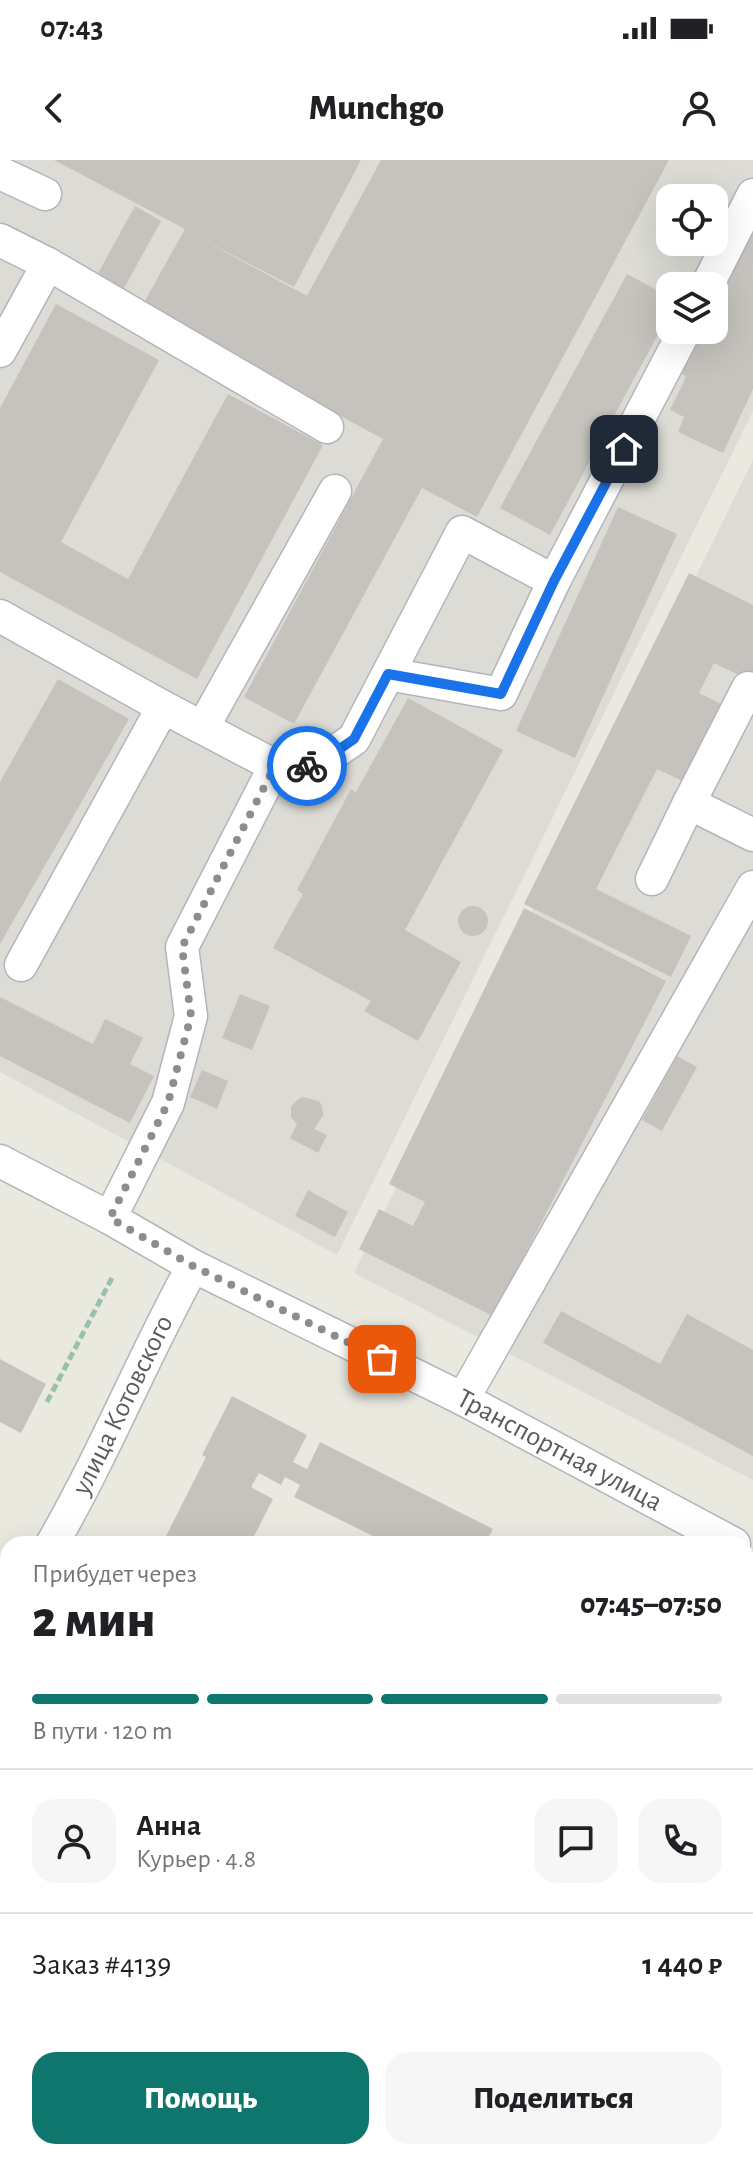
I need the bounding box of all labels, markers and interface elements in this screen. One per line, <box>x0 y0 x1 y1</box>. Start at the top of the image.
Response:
text: 07:43 <box>40 13 103 43</box>
icon: back <box>32 86 76 130</box>
icon: person <box>677 86 721 130</box>
text: Munchgo <box>309 90 444 126</box>
map controls <box>656 184 728 344</box>
button: locate <box>656 184 728 256</box>
button: layers <box>656 272 728 344</box>
pin <box>590 415 658 483</box>
icon: home <box>602 427 646 471</box>
courier <box>267 726 347 806</box>
icon: bike <box>285 744 329 788</box>
street label: улица Котовского <box>67 1311 179 1500</box>
pin <box>348 1325 416 1393</box>
icon: bag <box>360 1337 404 1381</box>
street label: Транспортная улица <box>452 1384 667 1517</box>
text: Прибудет через <box>32 1561 197 1587</box>
text: 07:45–07:50 <box>580 1589 722 1619</box>
text: 2 мин <box>32 1594 156 1646</box>
text: В пути · 120 m <box>32 1718 173 1744</box>
button: person <box>32 1799 116 1883</box>
button: chat <box>534 1799 618 1883</box>
button: phone <box>638 1799 722 1883</box>
text: Анна <box>136 1811 201 1841</box>
text: Курьер · 4.8 <box>136 1846 256 1872</box>
text: Заказ #4139 <box>32 1950 171 1980</box>
text: 1 440 ₽ <box>642 1950 722 1980</box>
button: Помощь <box>32 2052 369 2144</box>
button: Поделиться <box>385 2052 722 2144</box>

